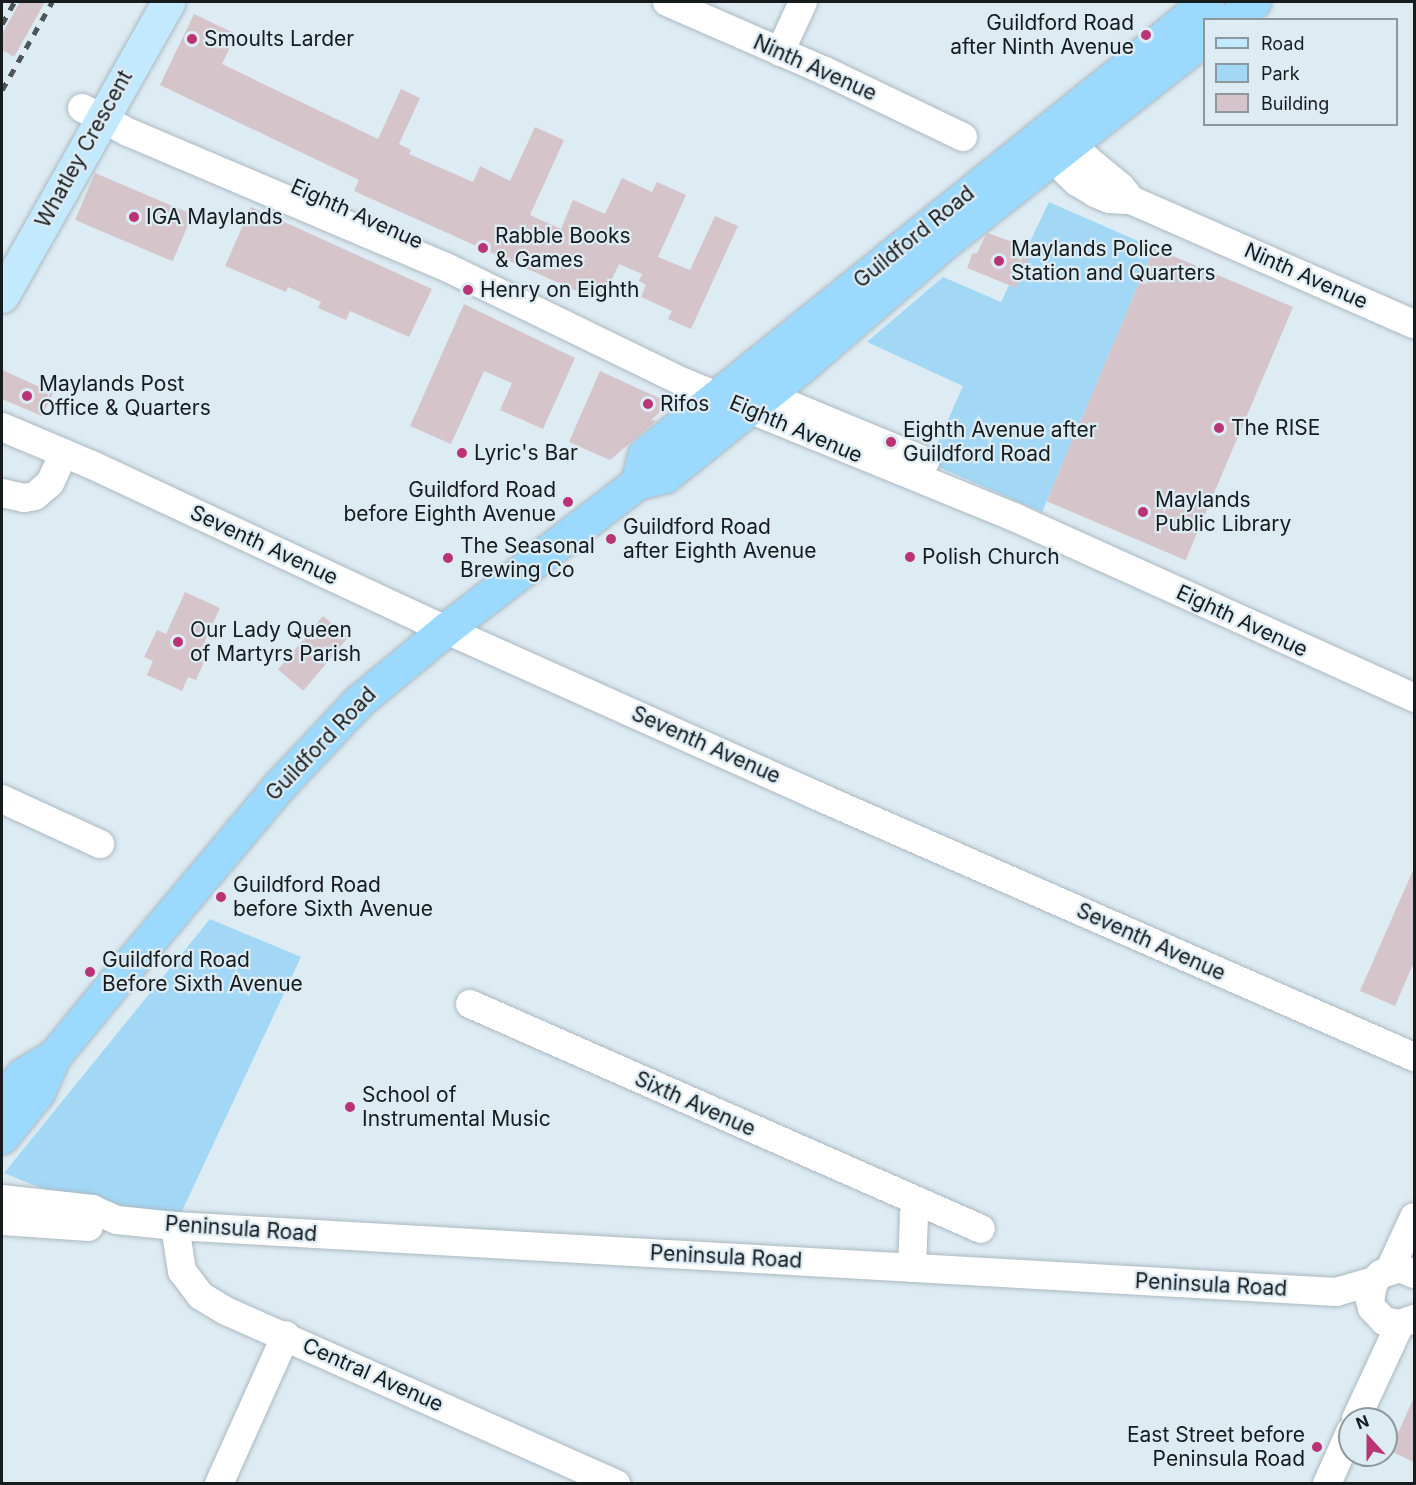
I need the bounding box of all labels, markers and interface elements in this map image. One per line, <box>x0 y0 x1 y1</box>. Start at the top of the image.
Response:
place label: Guildford Road after Ninth Avenue <box>950 10 1134 60</box>
legend <box>1203 18 1398 126</box>
place label: Smoults Larder <box>204 26 354 52</box>
marker: Guildford Road after Ninth Avenue <box>1139 28 1153 42</box>
street label: Ninth Avenue <box>749 30 881 106</box>
marker: Smoults Larder <box>185 32 199 46</box>
text: Road <box>1261 33 1304 54</box>
text: Park <box>1261 63 1300 84</box>
street label: Whatley Crescent <box>30 66 138 232</box>
text: Building <box>1261 93 1329 114</box>
street label: Eighth Avenue <box>287 174 427 254</box>
street label: Guildford Road <box>849 181 979 293</box>
place label: IGA Maylands <box>146 204 283 230</box>
marker: IGA Maylands <box>127 210 141 224</box>
place label: Rabble Books & Games <box>495 223 631 273</box>
place label: Maylands Police Station and Quarters <box>1011 236 1215 286</box>
street label: Ninth Avenue <box>1240 238 1372 314</box>
marker: Rabble Books & Games <box>476 241 490 255</box>
marker: Maylands Police Station and Quarters <box>992 254 1006 268</box>
place label: Henry on Eighth <box>480 277 639 303</box>
marker: Henry on Eighth <box>461 283 475 297</box>
place label: Maylands Post Office & Quarters <box>39 371 211 421</box>
marker: Maylands Post Office & Quarters <box>20 389 34 403</box>
street label: Eighth Avenue <box>726 390 866 468</box>
place label: Rifos <box>660 391 709 417</box>
marker: Rifos <box>641 397 655 411</box>
place label: The RISE <box>1231 415 1320 441</box>
place label: Eighth Avenue after Guildford Road <box>903 417 1097 467</box>
marker: The RISE <box>1212 421 1226 435</box>
marker: Eighth Avenue after Guildford Road <box>884 435 898 449</box>
place label: Lyric's Bar <box>474 440 578 466</box>
marker: Lyric's Bar <box>455 446 469 460</box>
place label: Guildford Road before Eighth Avenue <box>343 477 556 527</box>
place label: Maylands Public Library <box>1155 487 1291 537</box>
marker: Guildford Road before Eighth Avenue <box>561 495 575 509</box>
street label: Seventh Avenue <box>186 500 342 590</box>
marker: Maylands Public Library <box>1136 505 1150 519</box>
place label: Guildford Road after Eighth Avenue <box>623 514 817 564</box>
marker: Guildford Road after Eighth Avenue <box>604 532 618 546</box>
place label: The Seasonal Brewing Co <box>460 533 595 583</box>
place label: Polish Church <box>922 544 1060 570</box>
marker: Polish Church <box>903 550 917 564</box>
marker: The Seasonal Brewing Co <box>441 551 455 565</box>
street label: Eighth Avenue <box>1172 580 1312 662</box>
place label: Our Lady Queen of Martyrs Parish <box>190 617 361 667</box>
marker: Our Lady Queen of Martyrs Parish <box>171 635 185 649</box>
street label: Guildford Road <box>261 682 381 806</box>
street label: Seventh Avenue <box>628 701 784 789</box>
place label: Guildford Road before Sixth Avenue <box>233 872 433 922</box>
marker: Guildford Road before Sixth Avenue <box>214 890 228 904</box>
street label: Seventh Avenue <box>1073 898 1229 986</box>
place label: Guildford Road Before Sixth Avenue <box>102 947 303 997</box>
marker: Guildford Road Before Sixth Avenue <box>83 965 97 979</box>
street label: Sixth Avenue <box>631 1066 759 1142</box>
place label: School of Instrumental Music <box>362 1082 551 1132</box>
marker: School of Instrumental Music <box>343 1100 357 1114</box>
street label: Peninsula Road <box>164 1211 318 1247</box>
street label: Peninsula Road <box>649 1240 803 1274</box>
street label: Peninsula Road <box>1134 1268 1288 1302</box>
street label: Central Avenue <box>299 1333 447 1417</box>
north arrow <box>1338 1407 1398 1467</box>
text: N <box>1353 1411 1372 1434</box>
place label: East Street before Peninsula Road <box>1127 1422 1305 1472</box>
marker: East Street before Peninsula Road <box>1310 1440 1324 1454</box>

